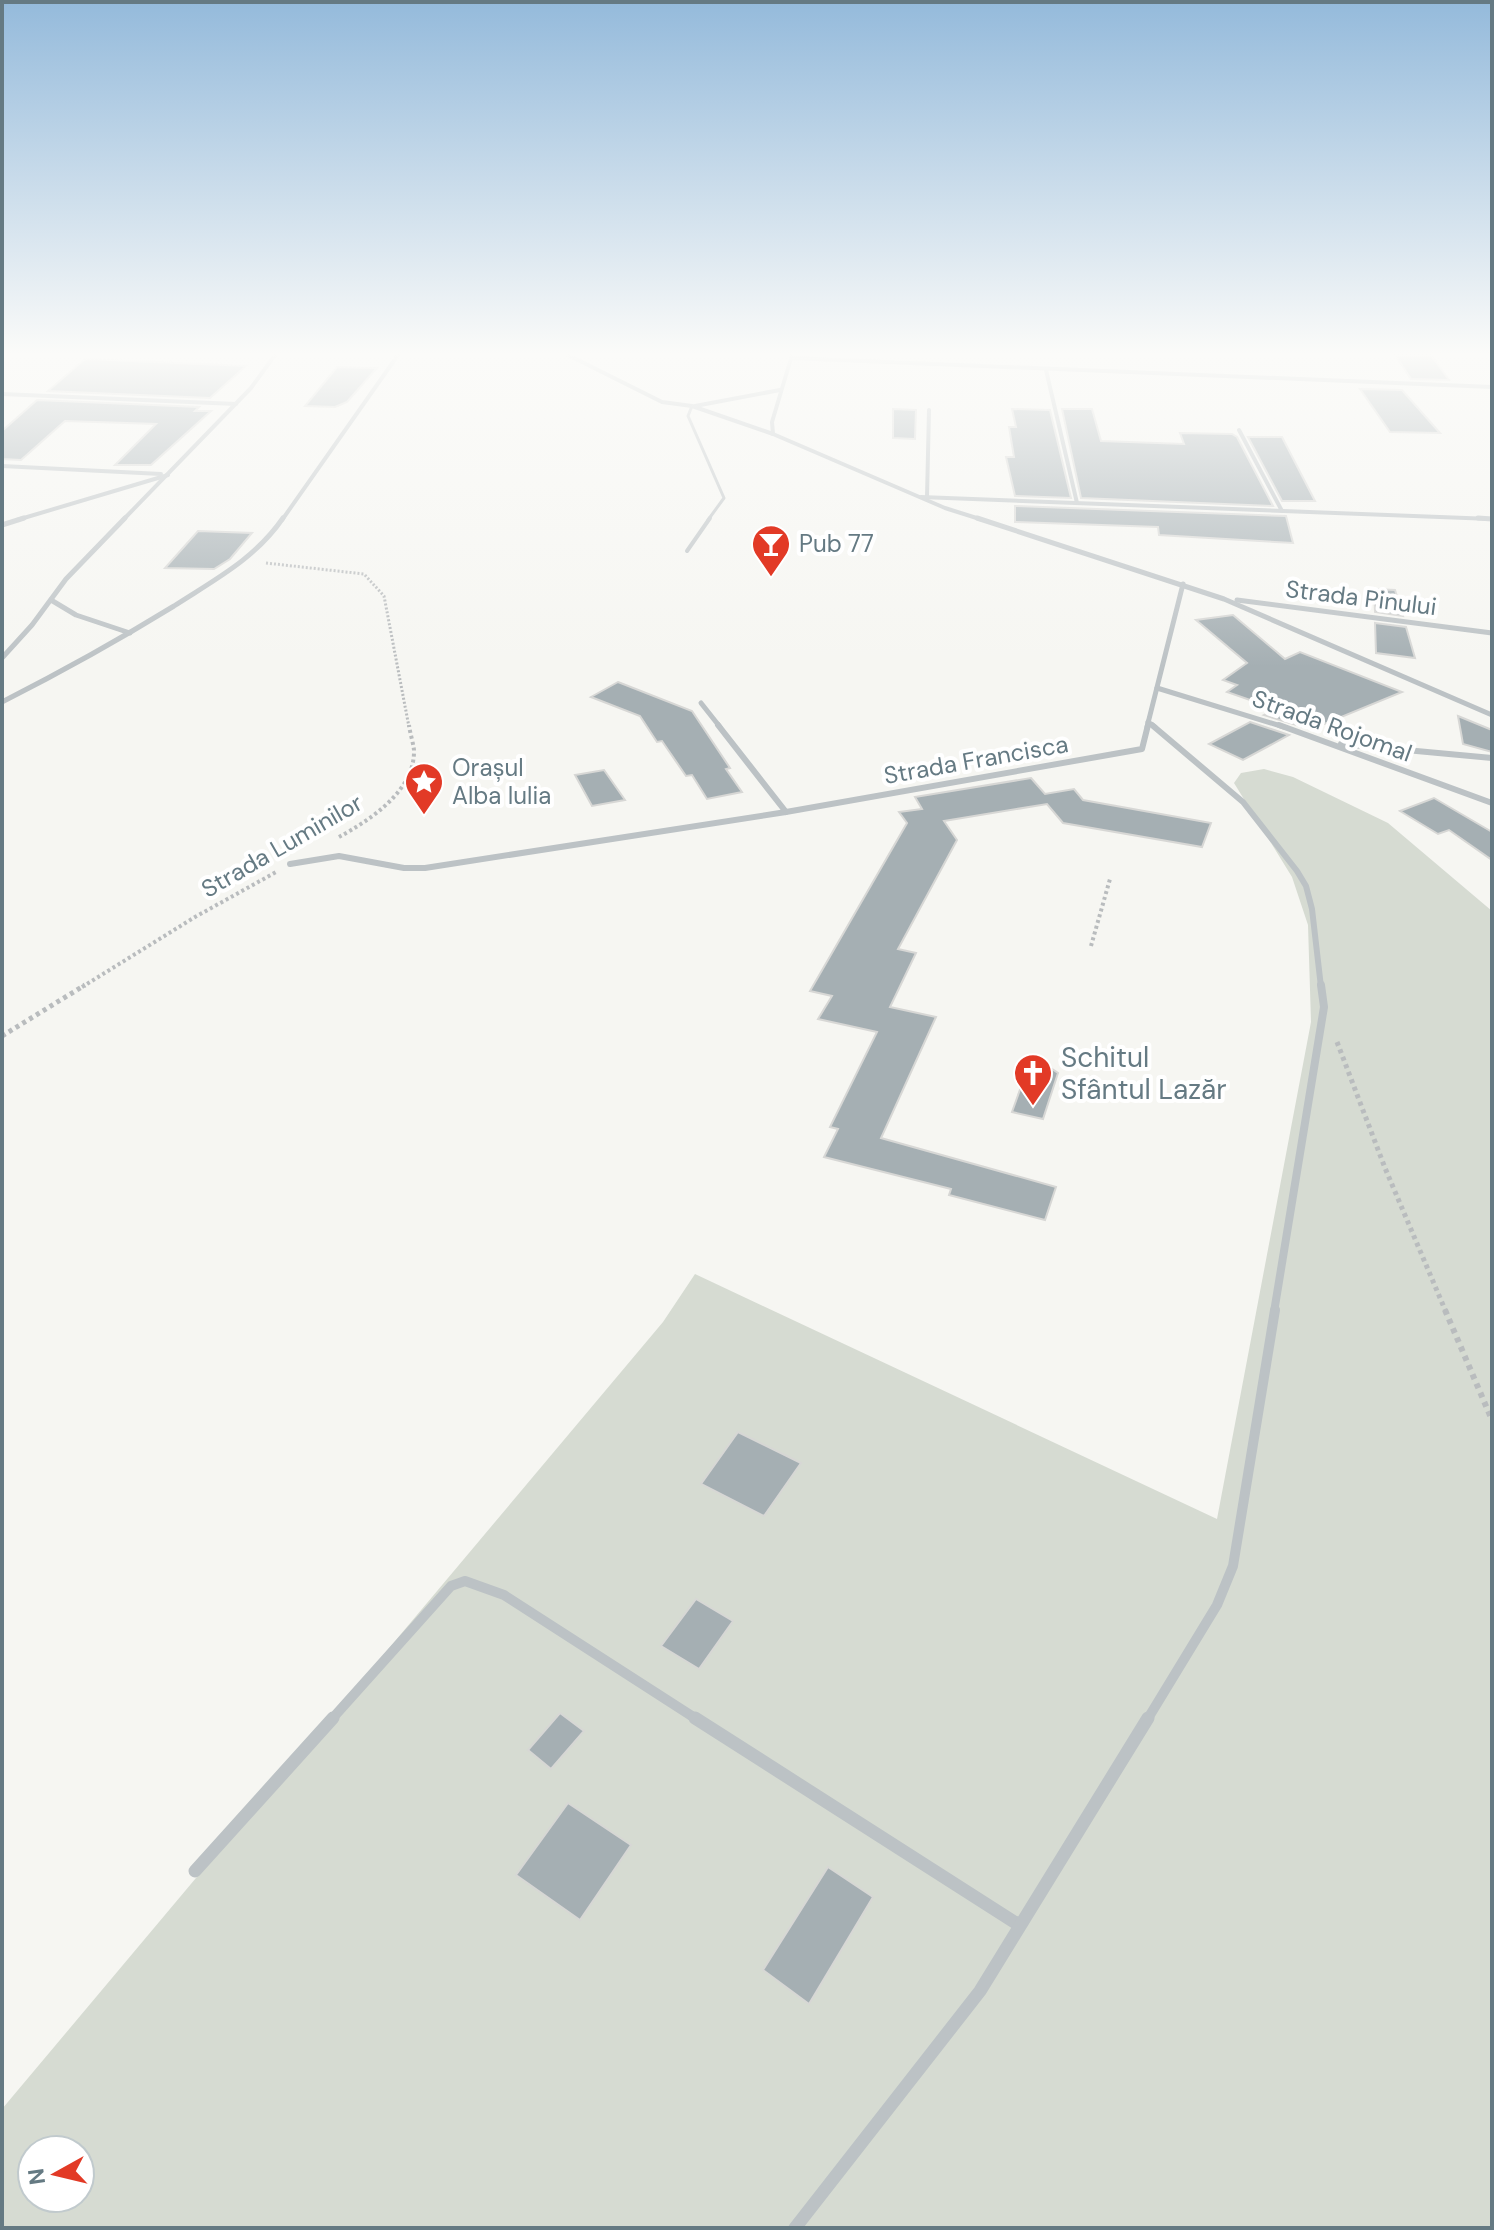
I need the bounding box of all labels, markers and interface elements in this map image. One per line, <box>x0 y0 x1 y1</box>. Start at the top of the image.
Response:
bar icon: Pub 77 <box>750 523 792 578</box>
place label: Pub 77 <box>799 528 874 559</box>
street label: Strada Pinului <box>1284 573 1438 622</box>
street label: Strada Rojomal <box>1248 682 1416 769</box>
street label: Strada Francisca <box>881 728 1070 791</box>
place label: Orașul Alba Iulia <box>452 752 551 811</box>
place icon: Orașul Alba Iulia <box>403 761 445 816</box>
street label: Strada Luminilor <box>195 787 368 904</box>
place label: Schitul Sfântul Lazăr <box>1061 1039 1227 1108</box>
church icon: Schitul Sfântul Lazăr <box>1012 1052 1054 1107</box>
north arrow <box>16 2134 96 2214</box>
text: N <box>21 2167 52 2187</box>

